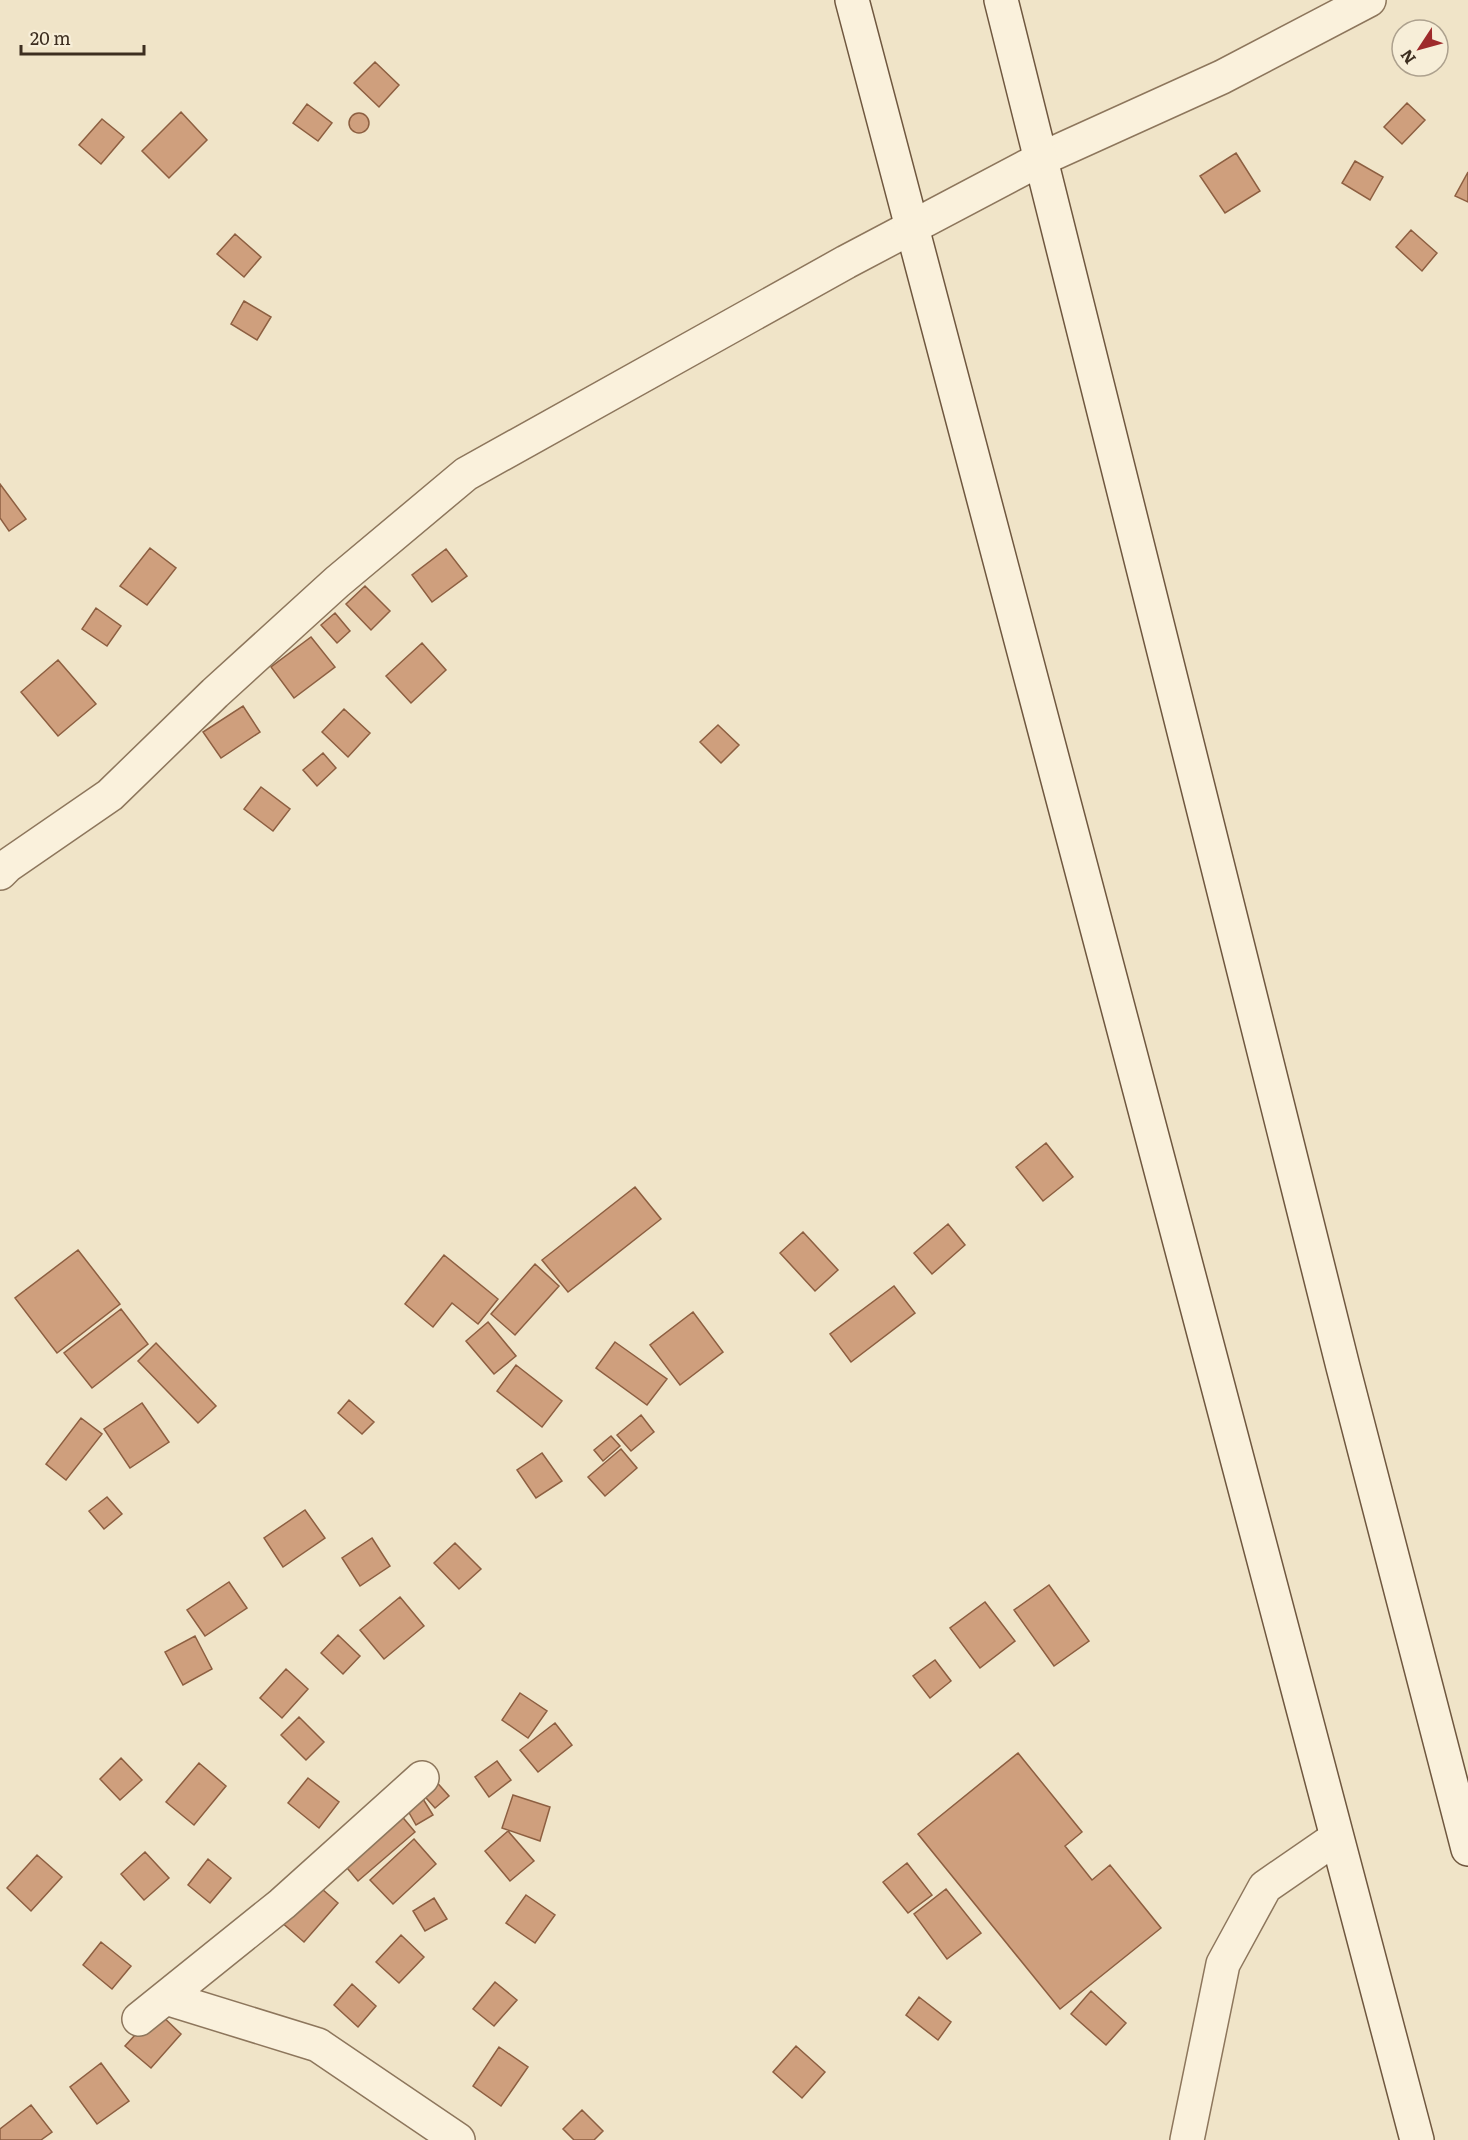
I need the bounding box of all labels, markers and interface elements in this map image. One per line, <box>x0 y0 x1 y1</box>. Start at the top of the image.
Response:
scale bar <box>21 18 144 56</box>
north arrow <box>1390 18 1450 78</box>
text: 20 m <box>30 24 71 51</box>
text: N <box>1393 45 1421 70</box>

